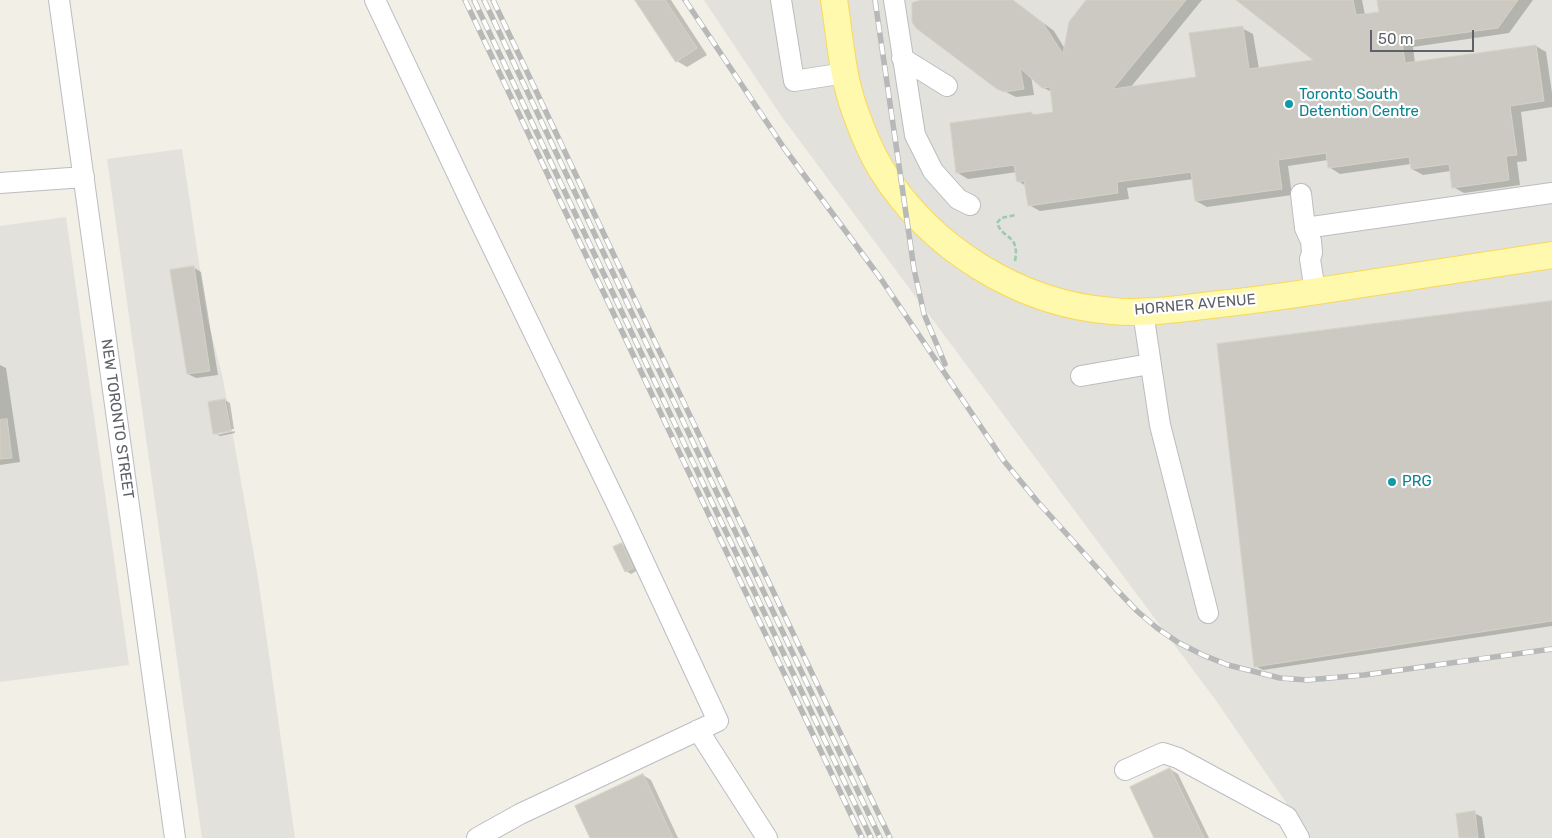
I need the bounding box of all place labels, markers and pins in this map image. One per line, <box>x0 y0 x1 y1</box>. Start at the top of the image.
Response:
place label: Toronto South Detention Centre <box>1299 86 1419 121</box>
marker: Toronto South Detention Centre <box>1283 98 1295 110</box>
place label: PRG <box>1402 473 1432 491</box>
marker: PRG <box>1386 476 1398 488</box>

